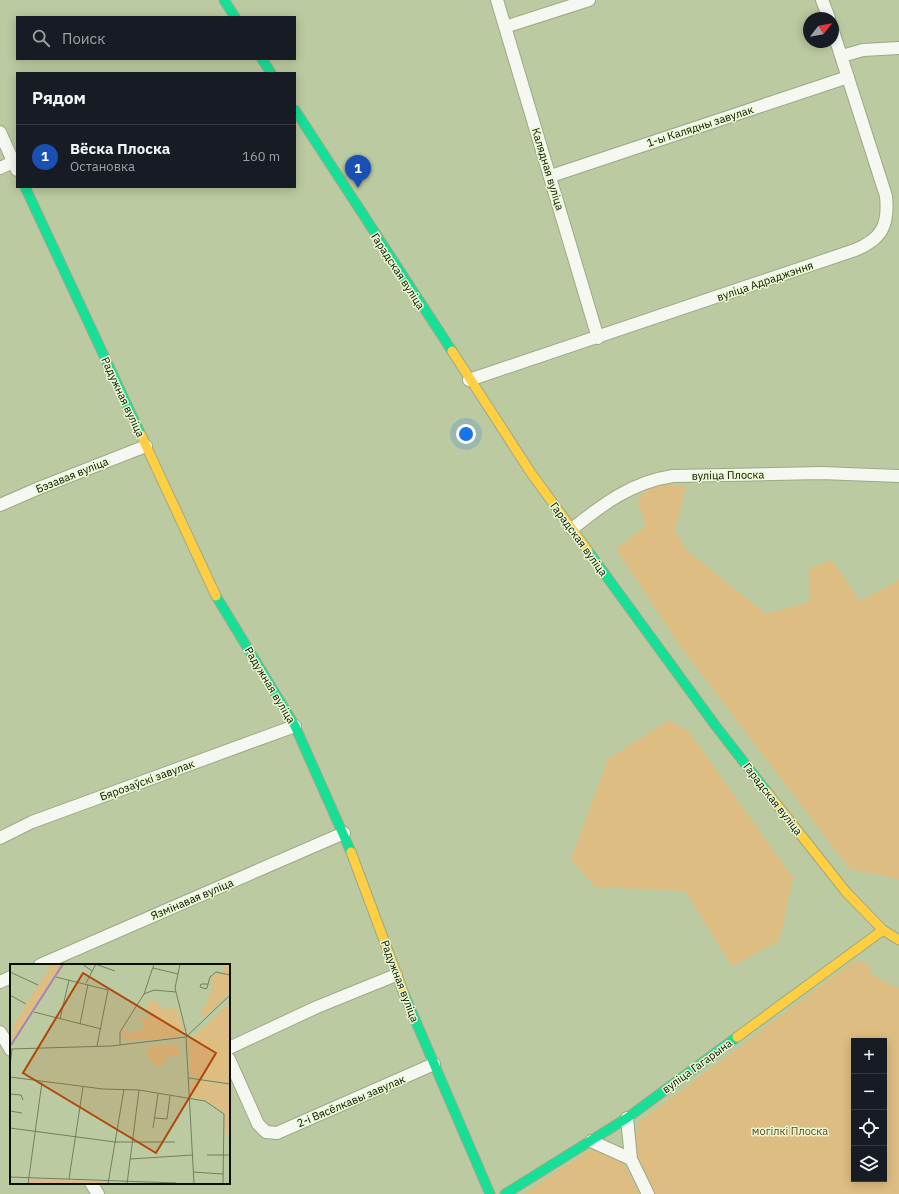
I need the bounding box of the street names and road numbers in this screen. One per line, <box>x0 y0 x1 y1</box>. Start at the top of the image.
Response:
street label: 1-ы Калядны завулак <box>645 102 755 150</box>
street label: Калядная вуліца <box>529 126 567 212</box>
street label: Гарадская вуліца <box>368 230 428 312</box>
street label: вуліца Адраджэння <box>715 258 815 304</box>
street label: Радужная вуліца <box>98 355 148 439</box>
street label: Бэзавая вуліца <box>34 454 110 496</box>
street label: вуліца Плоска <box>692 467 765 483</box>
street label: Гарадская вуліца <box>547 499 611 579</box>
street label: Радужная вуліца <box>242 644 298 726</box>
street label: Бярозаўскі завулак <box>98 756 196 804</box>
street label: Гарадская вуліца <box>740 760 806 838</box>
street label: Язмінавая вуліца <box>149 875 236 923</box>
street label: Радужная вуліца <box>378 938 422 1024</box>
street label: вуліца Гагарына <box>659 1036 735 1096</box>
street label: 2-і Вясёлкавы завулак <box>295 1072 407 1130</box>

